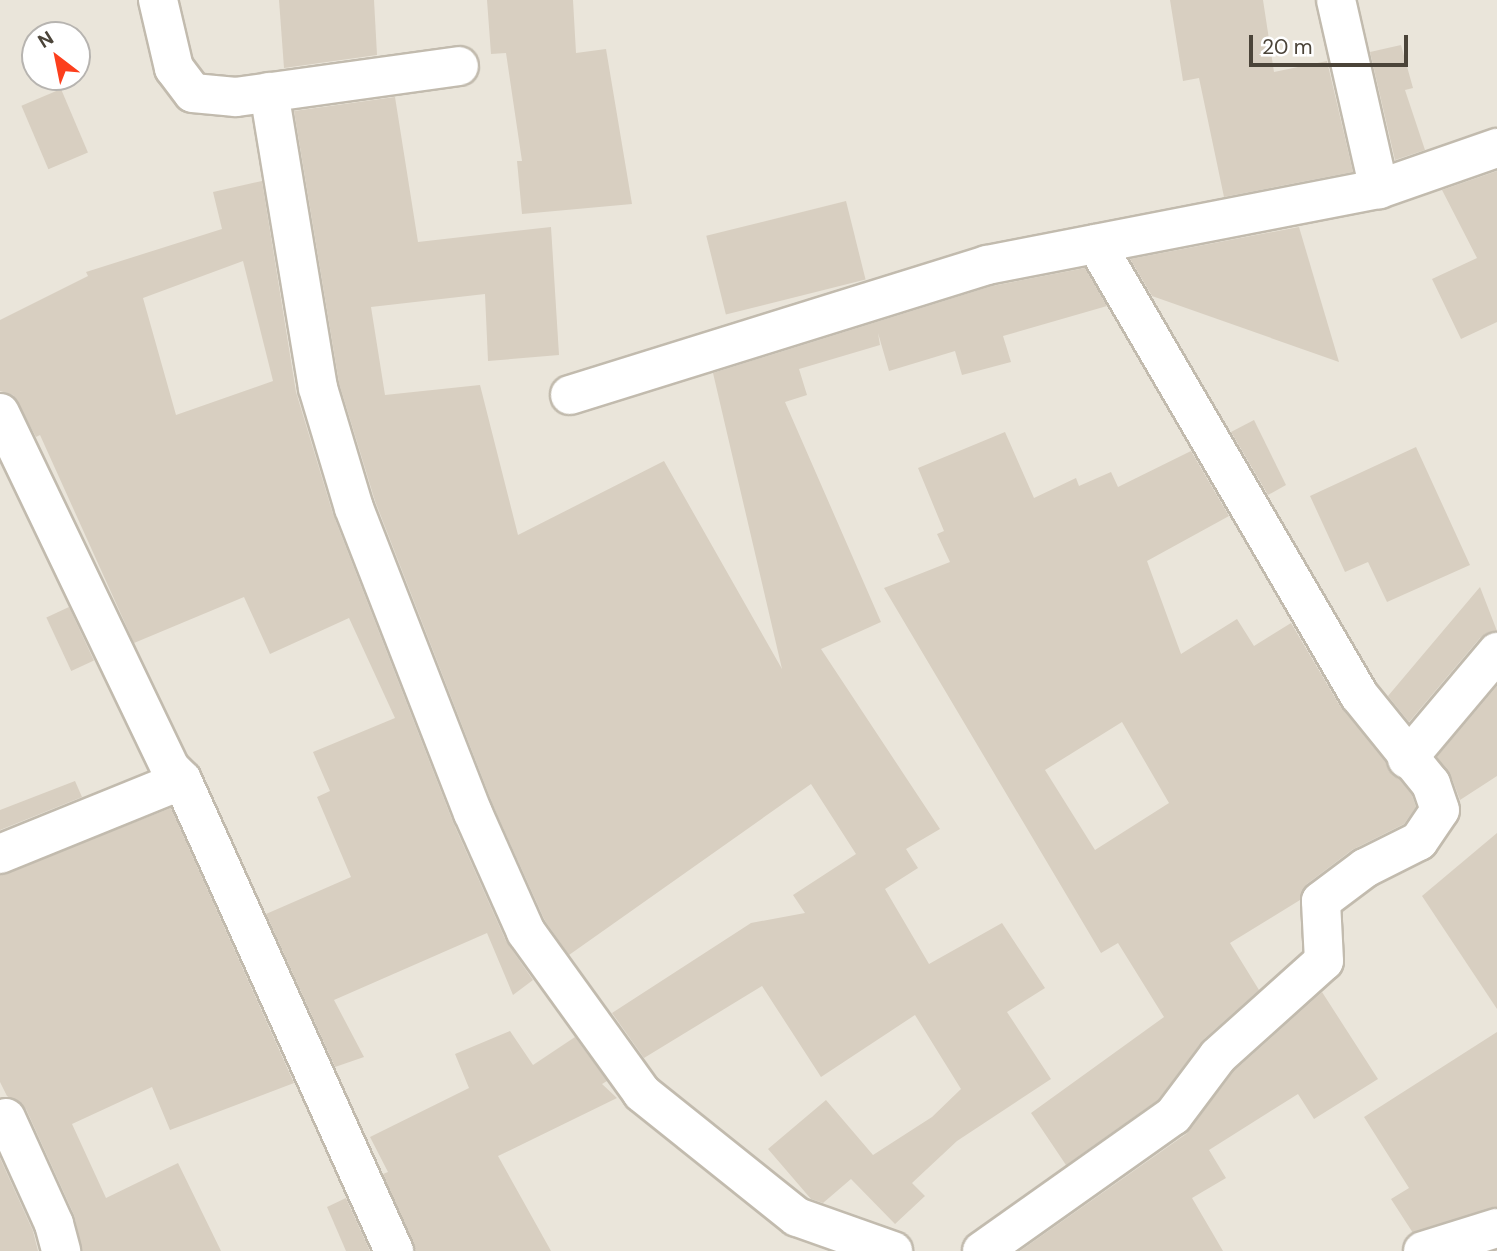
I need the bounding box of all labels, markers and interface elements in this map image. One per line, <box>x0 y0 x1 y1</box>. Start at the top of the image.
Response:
north arrow <box>21 21 91 91</box>
scale bar <box>1252 21 1411 65</box>
text: N <box>33 25 58 54</box>
text: 20 m <box>1262 33 1313 61</box>

